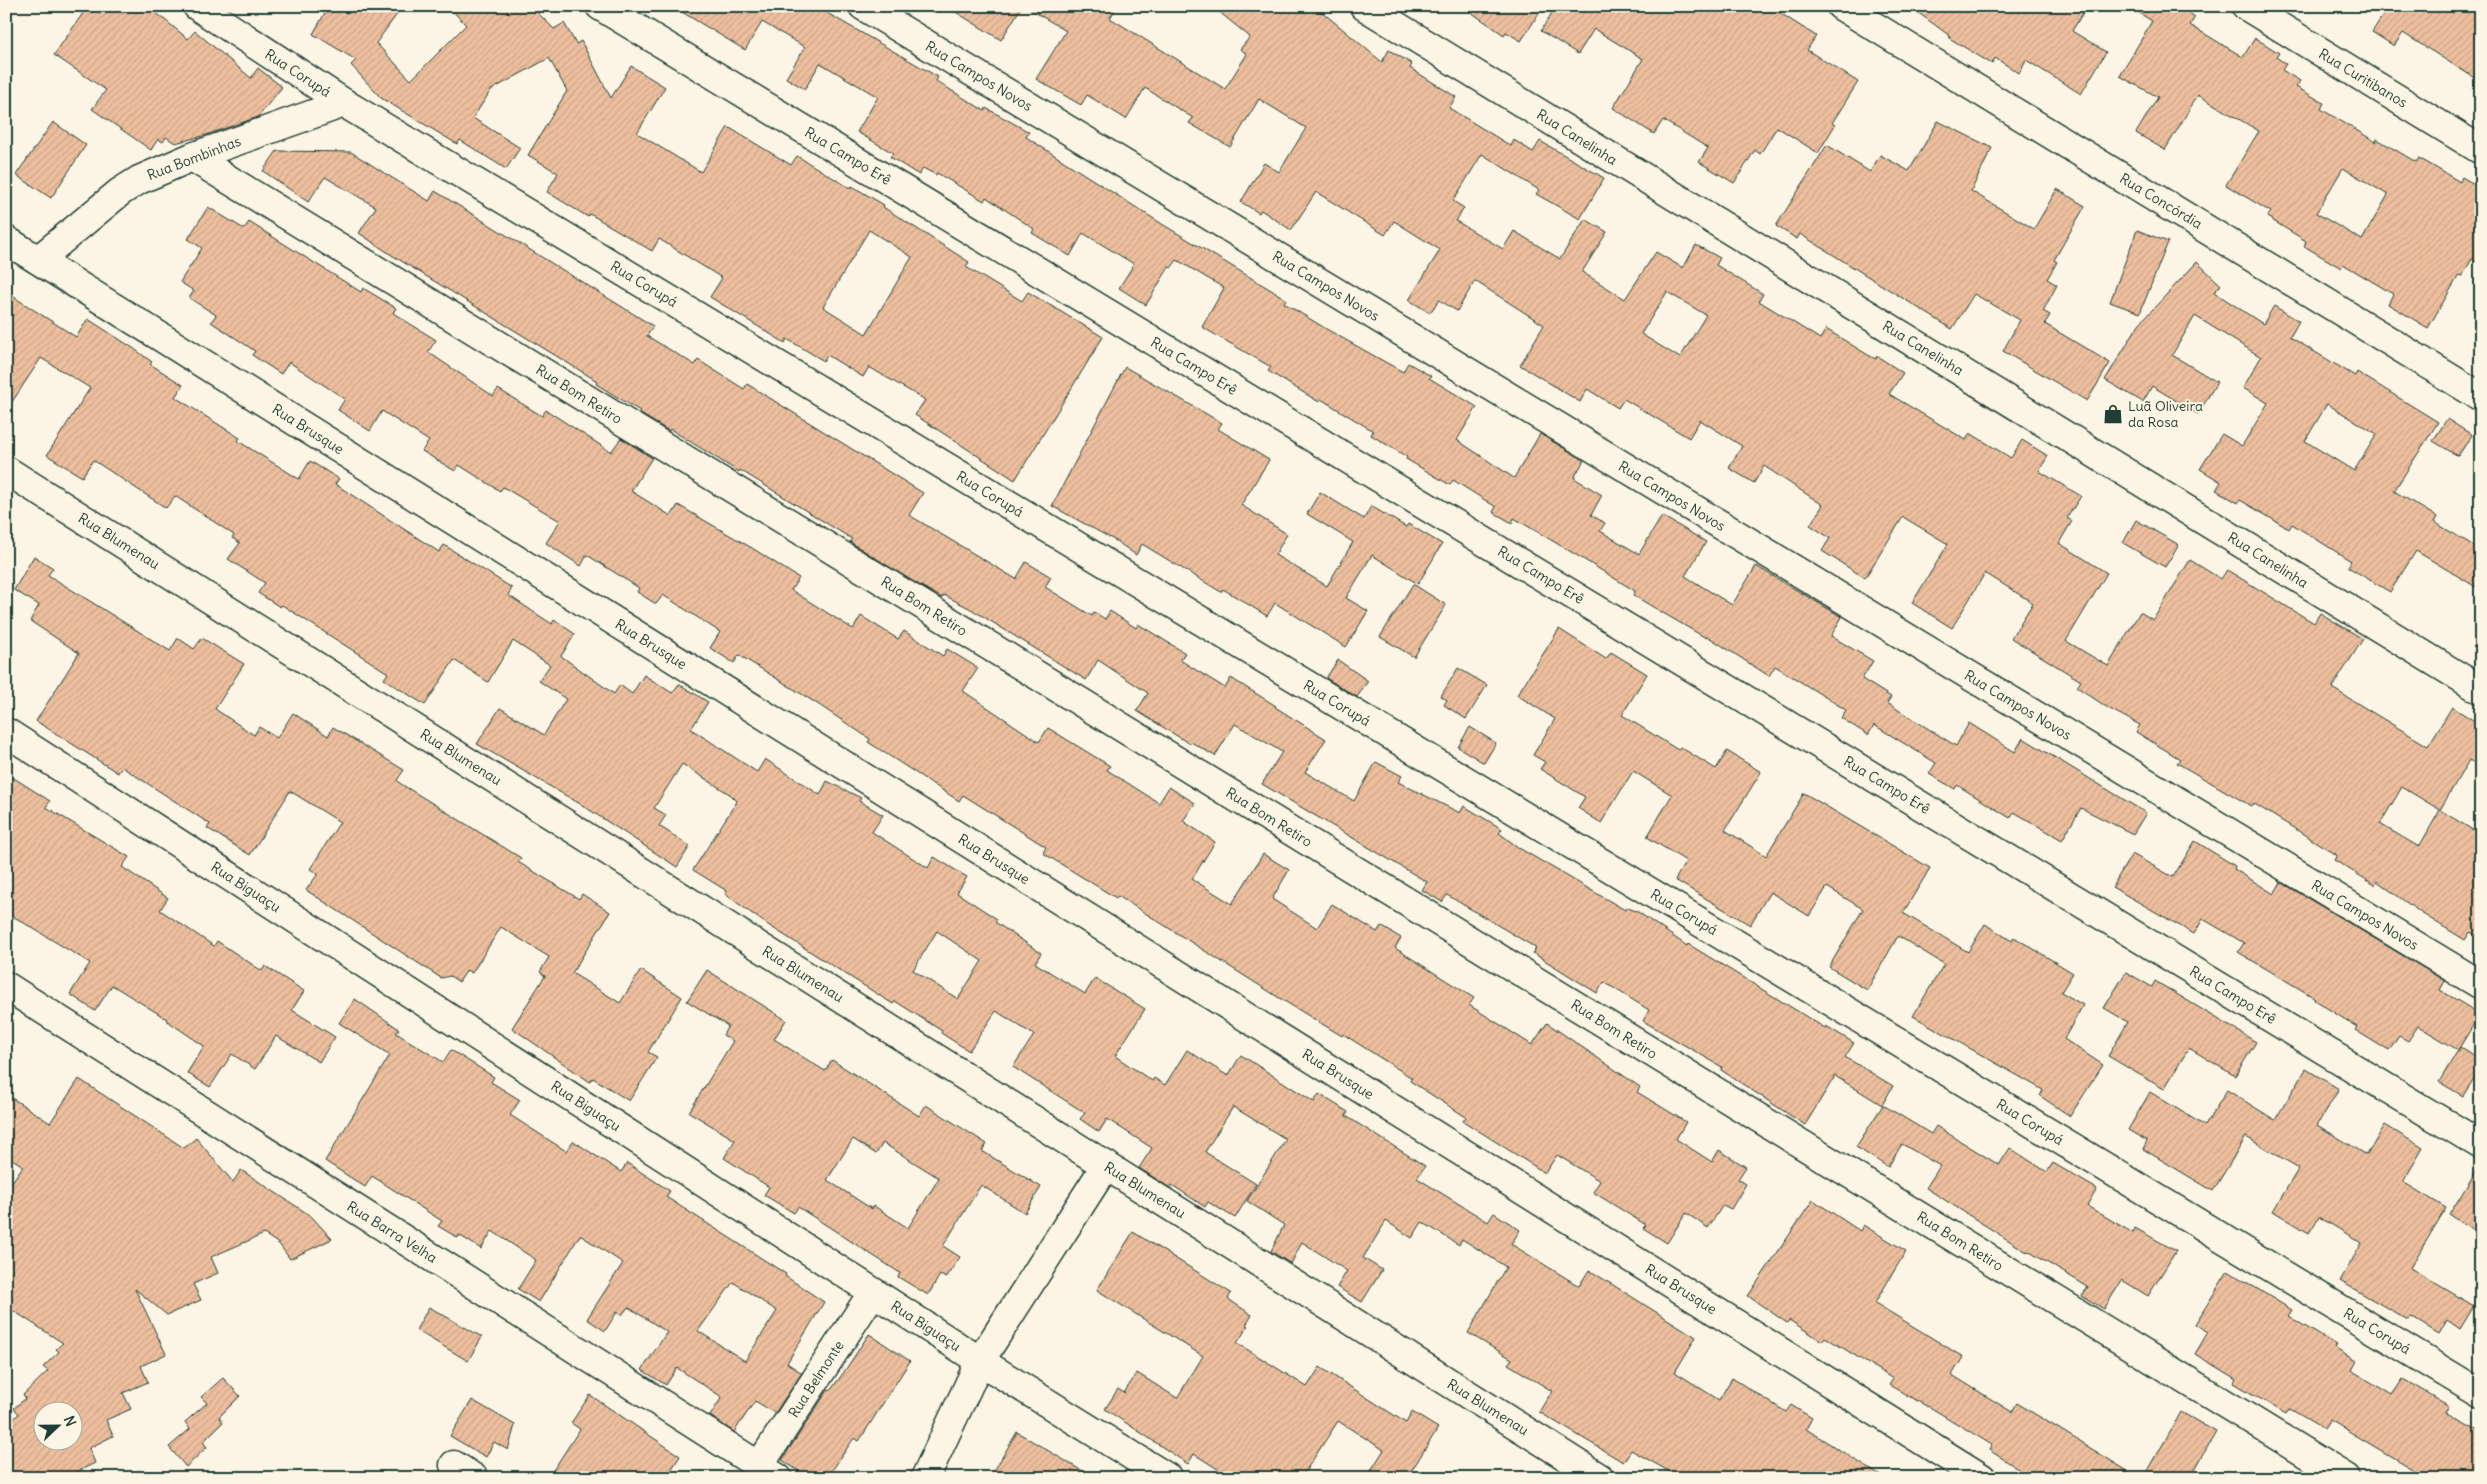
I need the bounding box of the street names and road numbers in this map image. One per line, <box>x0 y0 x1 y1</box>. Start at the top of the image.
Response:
street label: Rua Campos Novos <box>922 37 1036 115</box>
street label: Rua Curitibanos <box>2315 44 2411 112</box>
street label: Rua Corupá <box>262 45 334 101</box>
street label: Rua Canelinha <box>1533 105 1621 169</box>
street label: Rua Campo Erê <box>801 123 895 189</box>
street label: Rua Bombinhas <box>145 132 243 184</box>
street label: Rua Concórdia <box>2116 169 2206 233</box>
street label: Rua Campos Novos <box>1269 247 1383 325</box>
street label: Rua Corupá <box>607 257 681 311</box>
street label: Rua Canelinha <box>1879 317 1967 379</box>
street label: Rua Campo Erê <box>1147 333 1241 399</box>
street label: Rua Bom Retiro <box>533 360 626 428</box>
street label: Rua Brusque <box>269 400 347 458</box>
street label: Rua Campos Novos <box>1615 457 1729 535</box>
street label: Rua Corupá <box>953 467 1027 521</box>
street label: Rua Blumenau <box>75 509 163 573</box>
street label: Rua Canelinha <box>2224 528 2312 592</box>
street label: Rua Campo Erê <box>1494 542 1588 608</box>
street label: Rua Bom Retiro <box>878 572 971 640</box>
street label: Rua Brusque <box>612 615 690 673</box>
street label: Rua Campos Novos <box>1961 666 2075 744</box>
street label: Rua Corupá <box>1300 676 1374 730</box>
street label: Rua Blumenau <box>417 725 505 789</box>
street label: Rua Campo Erê <box>1840 752 1934 818</box>
street label: Rua Bom Retiro <box>1223 783 1316 851</box>
street label: Rua Brusque <box>955 830 1033 888</box>
street label: Rua Biguaçu <box>208 858 284 916</box>
street label: Rua Campos Novos <box>2308 876 2422 954</box>
street label: Rua Corupá <box>1647 885 1721 939</box>
street label: Rua Blumenau <box>759 942 847 1006</box>
street label: Rua Campo Erê <box>2186 962 2280 1028</box>
street label: Rua Bom Retiro <box>1568 995 1661 1063</box>
street label: Rua Brusque <box>1299 1045 1377 1103</box>
street label: Rua Biguaçu <box>548 1077 624 1135</box>
street label: Rua Corupá <box>1993 1095 2067 1149</box>
street label: Rua Blumenau <box>1101 1158 1189 1222</box>
street label: Rua Barra Velha <box>344 1197 440 1267</box>
street label: Rua Bom Retiro <box>1914 1207 2007 1275</box>
street label: Rua Brusque <box>1642 1260 1720 1318</box>
street label: Rua Biguaçu <box>888 1297 964 1355</box>
street label: Rua Corupá <box>2340 1304 2414 1358</box>
street label: Rua Belmonte <box>784 1337 848 1421</box>
street label: Rua Blumenau <box>1444 1375 1532 1439</box>

